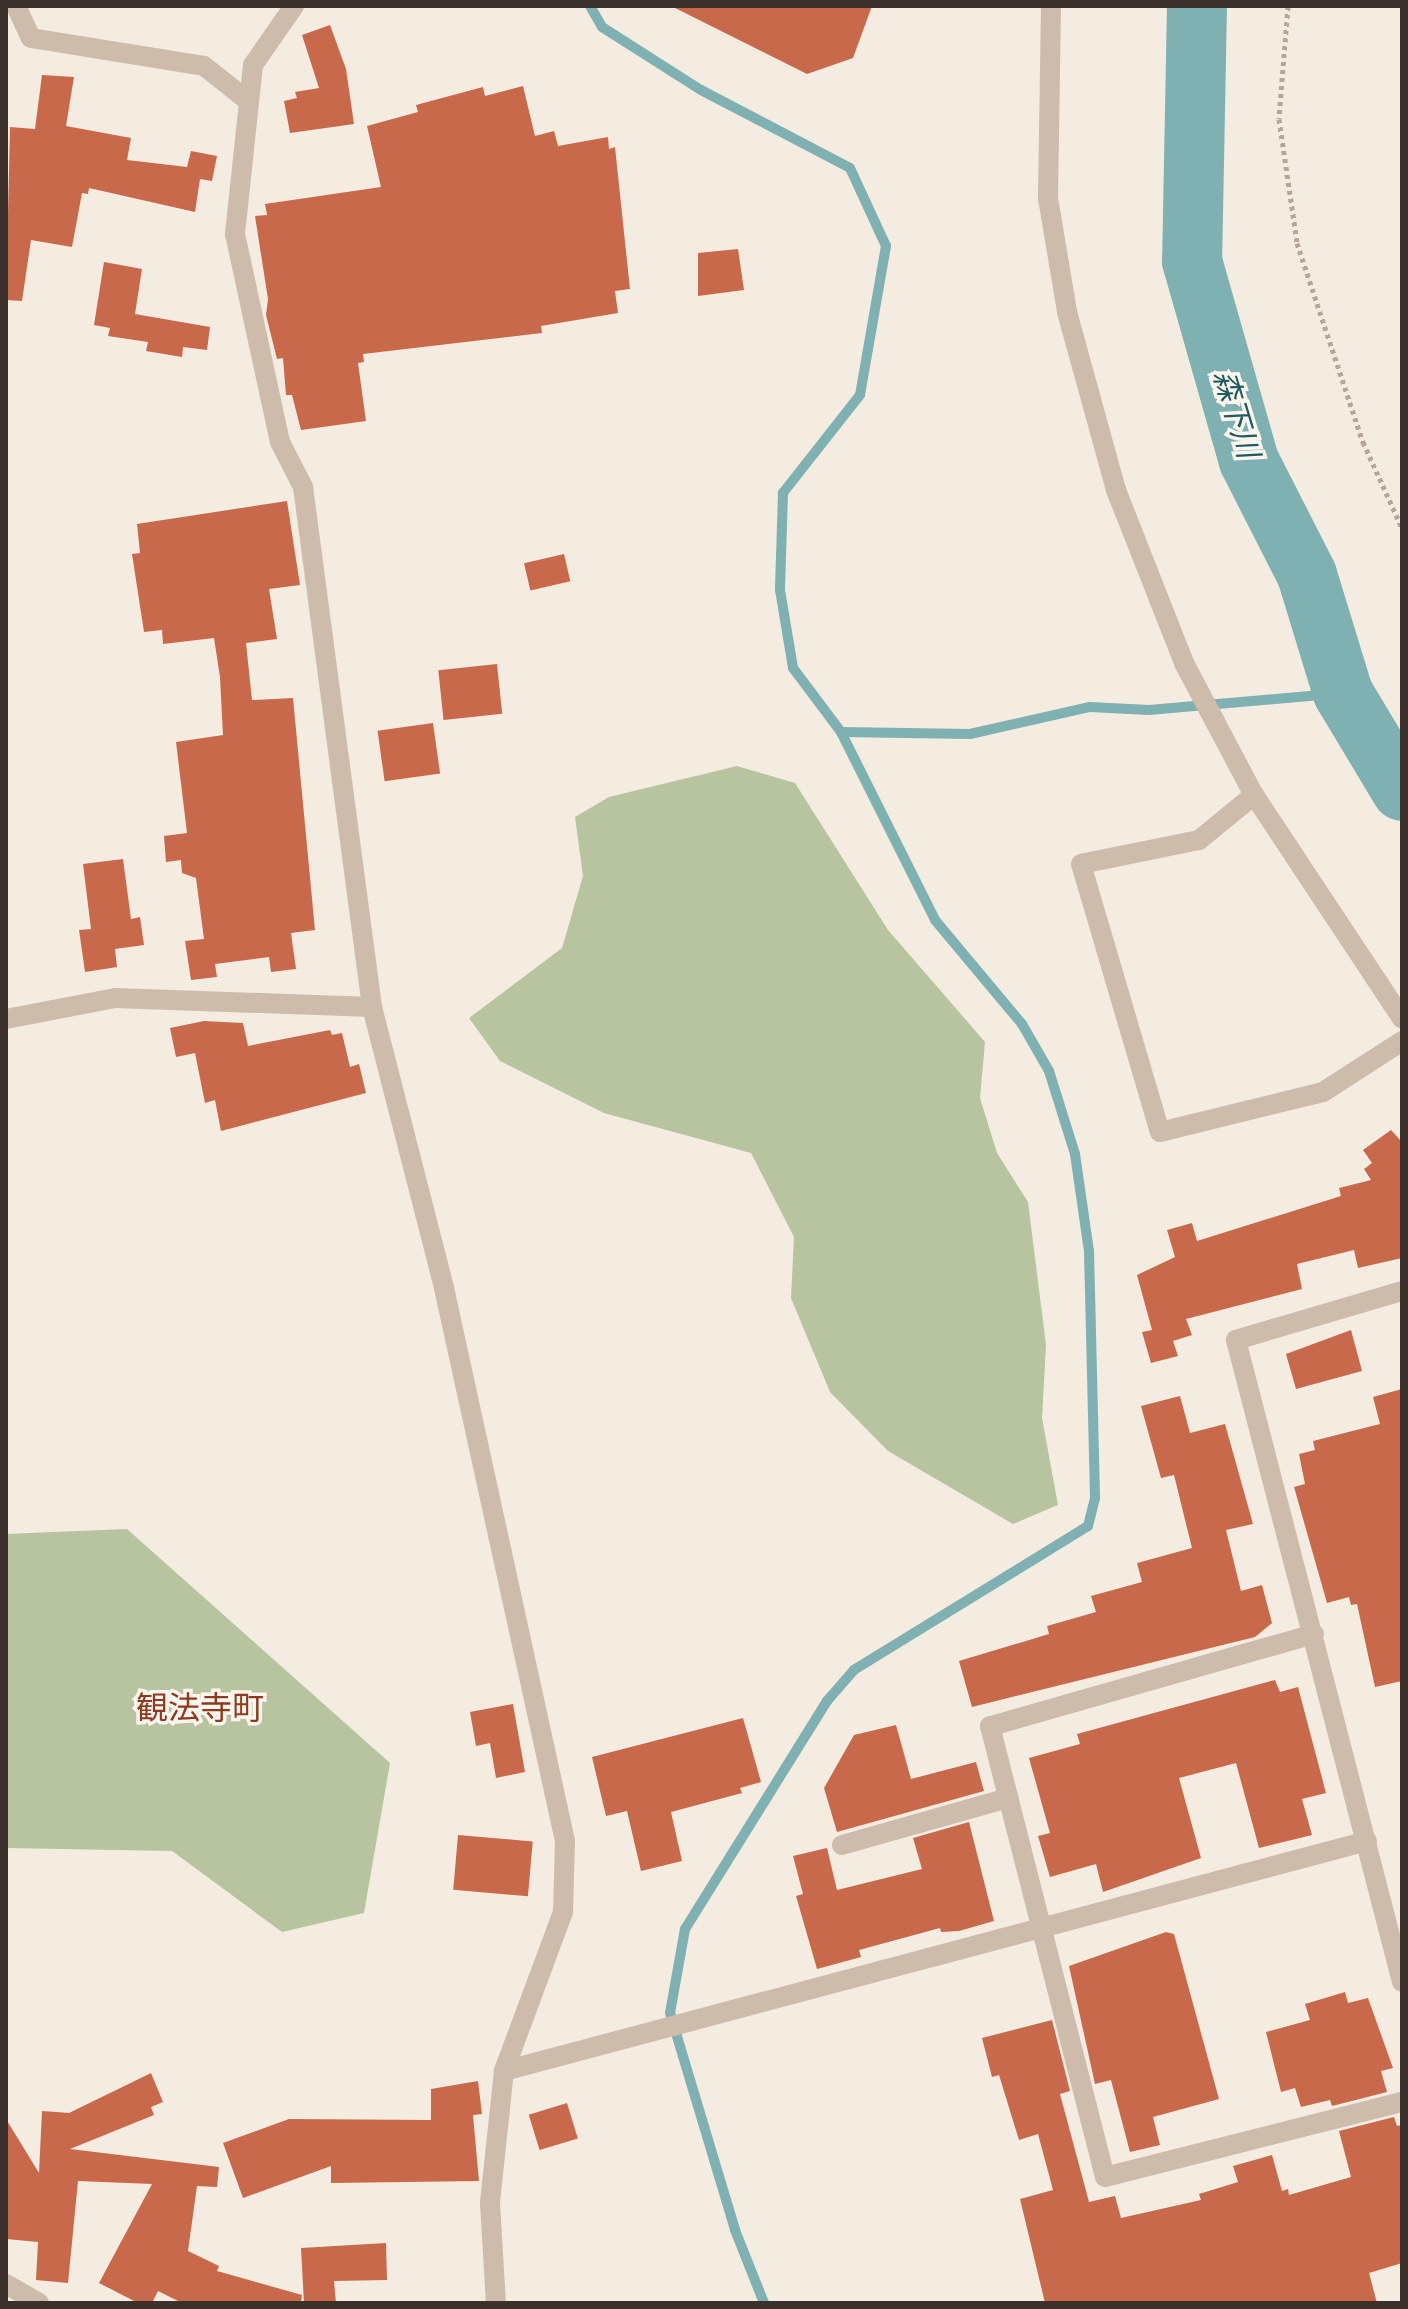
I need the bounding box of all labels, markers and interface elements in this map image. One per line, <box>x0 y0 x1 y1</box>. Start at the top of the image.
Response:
water label: 森下川 <box>1206 366 1266 462</box>
district label: 観法寺町 <box>136 1689 264 1727</box>

